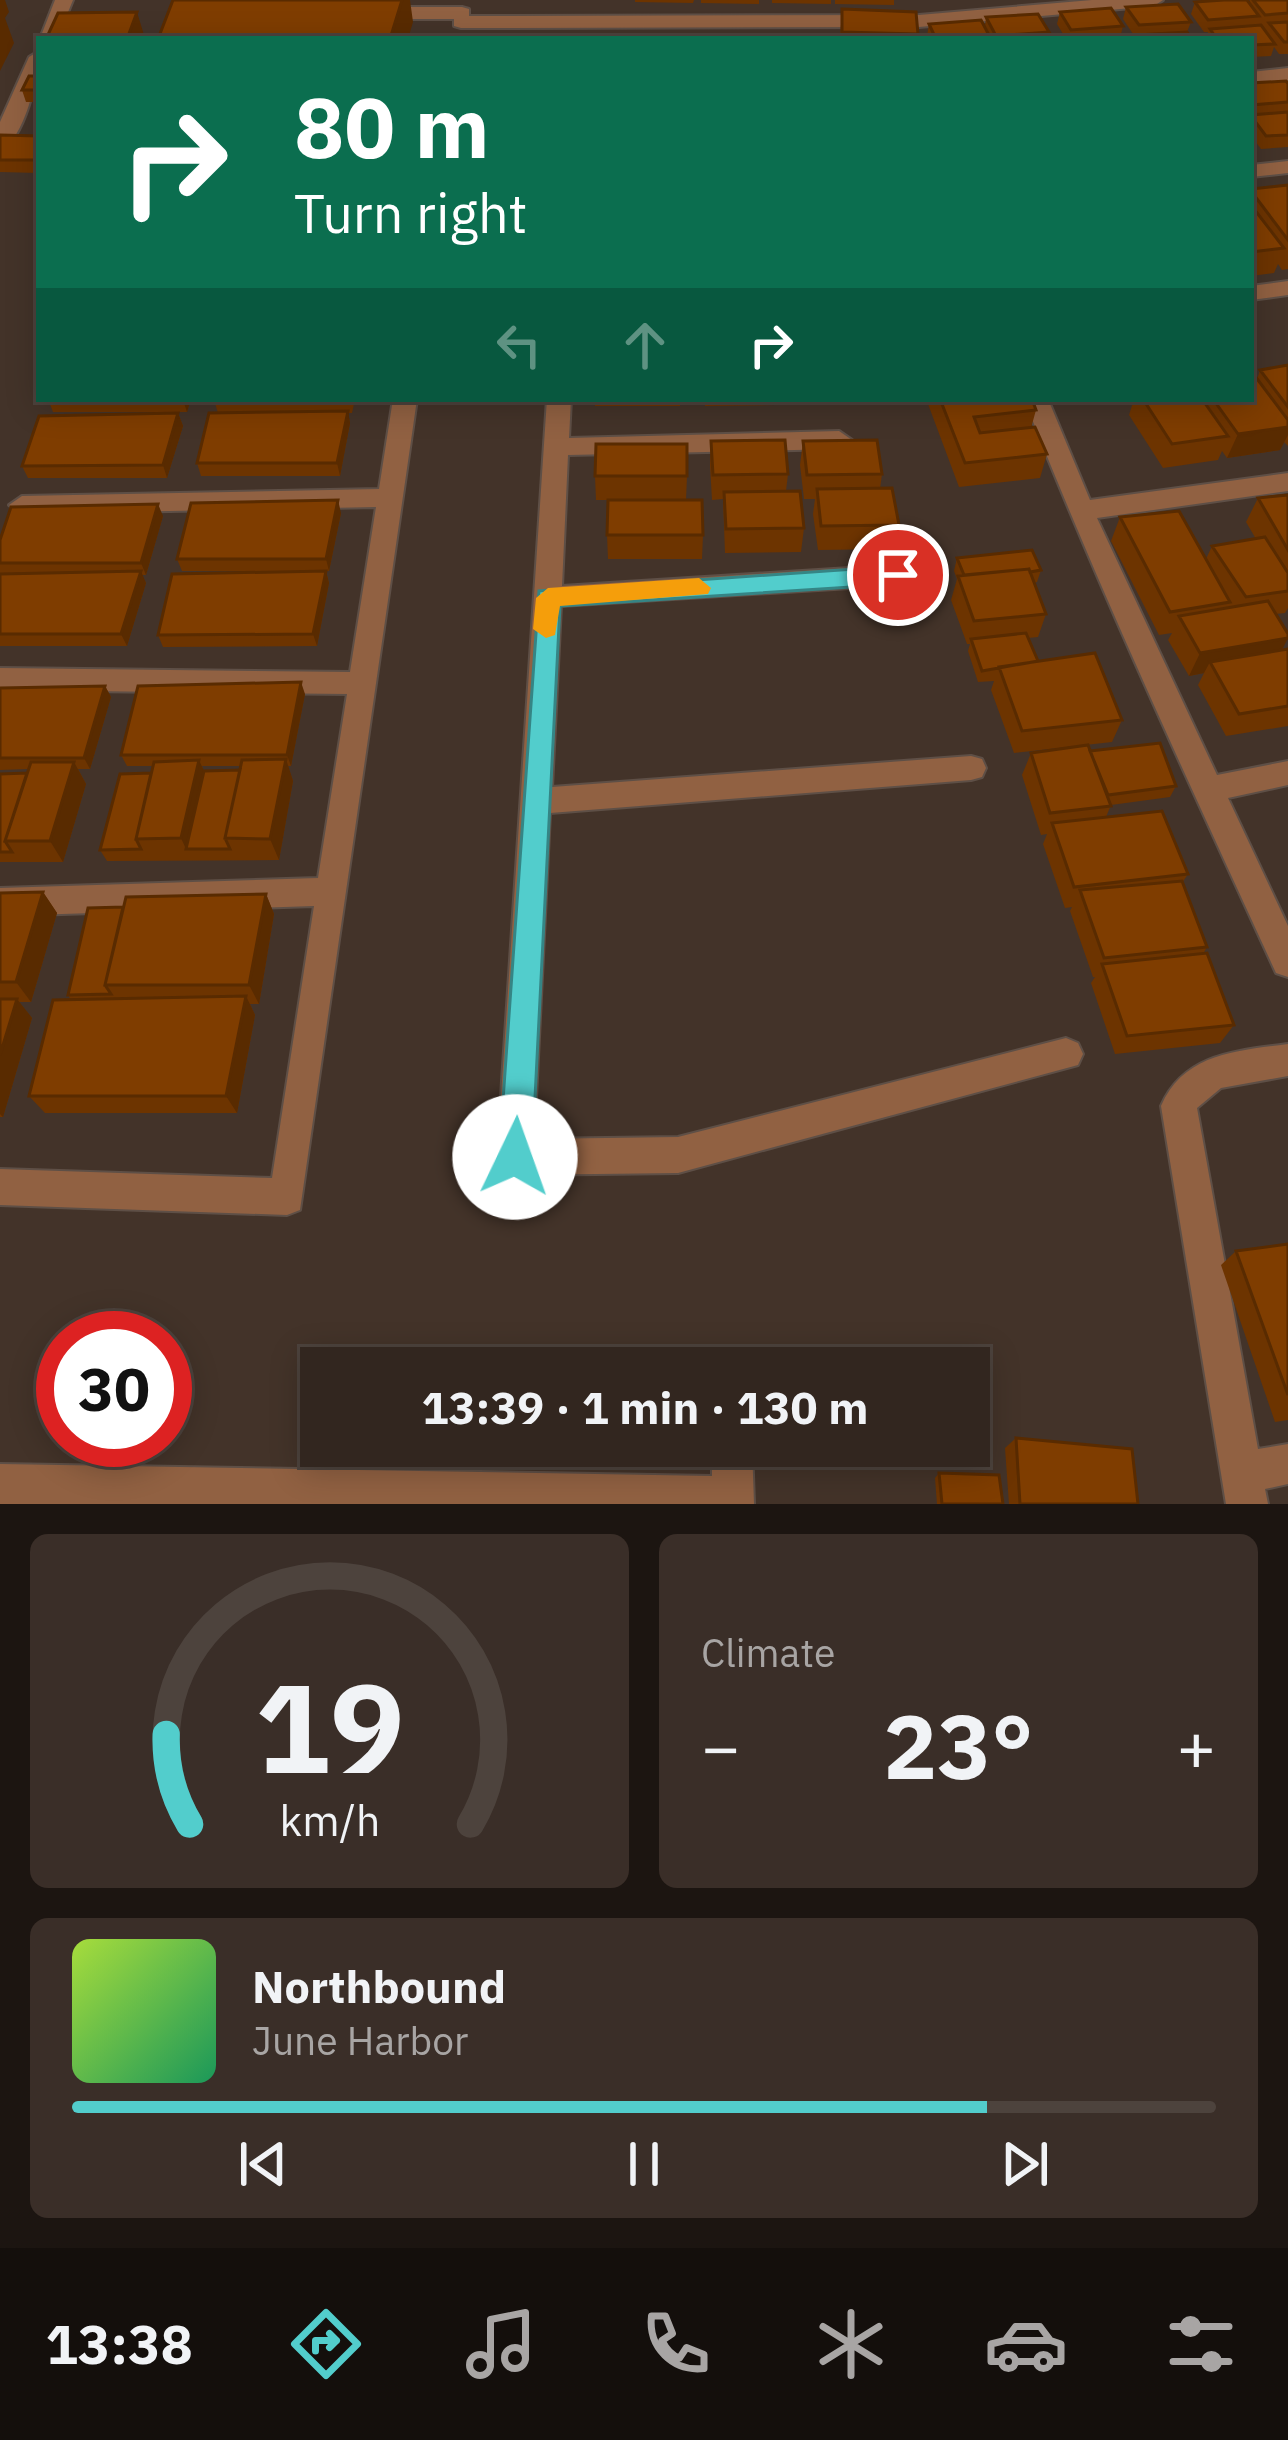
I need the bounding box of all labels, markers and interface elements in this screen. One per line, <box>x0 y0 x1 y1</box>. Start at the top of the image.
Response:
text: 80 m <box>294 72 490 181</box>
icon: right <box>96 84 252 240</box>
text: Turn right <box>294 178 528 248</box>
icon: left <box>486 312 552 378</box>
icon: ahead <box>612 312 678 378</box>
icon: right <box>738 312 804 378</box>
pin <box>847 524 949 626</box>
icon: arrive <box>865 542 931 608</box>
position arrow <box>452 1094 578 1220</box>
speed limit sign: 30 <box>36 1311 192 1467</box>
text: 13:39 · 1 min · 130 m <box>422 1378 868 1436</box>
text: Climate <box>701 1627 835 1678</box>
text: 19 <box>255 1645 404 1807</box>
text: 23° <box>883 1687 1034 1804</box>
text: − <box>701 1703 741 1789</box>
text: + <box>1176 1703 1216 1789</box>
text: km/h <box>279 1792 380 1848</box>
text: Northbound <box>252 1957 506 2015</box>
text: June Harbor <box>252 2015 468 2066</box>
icon: previous <box>230 2131 296 2197</box>
icon: pause <box>611 2131 677 2197</box>
icon: next <box>992 2131 1058 2197</box>
icon: directions <box>284 2302 368 2386</box>
icon: music <box>459 2302 543 2386</box>
icon: phone <box>634 2302 718 2386</box>
icon: climate <box>809 2302 893 2386</box>
icon: car <box>984 2302 1068 2386</box>
icon: filters <box>1159 2302 1243 2386</box>
text: 13:38 <box>45 2309 193 2379</box>

